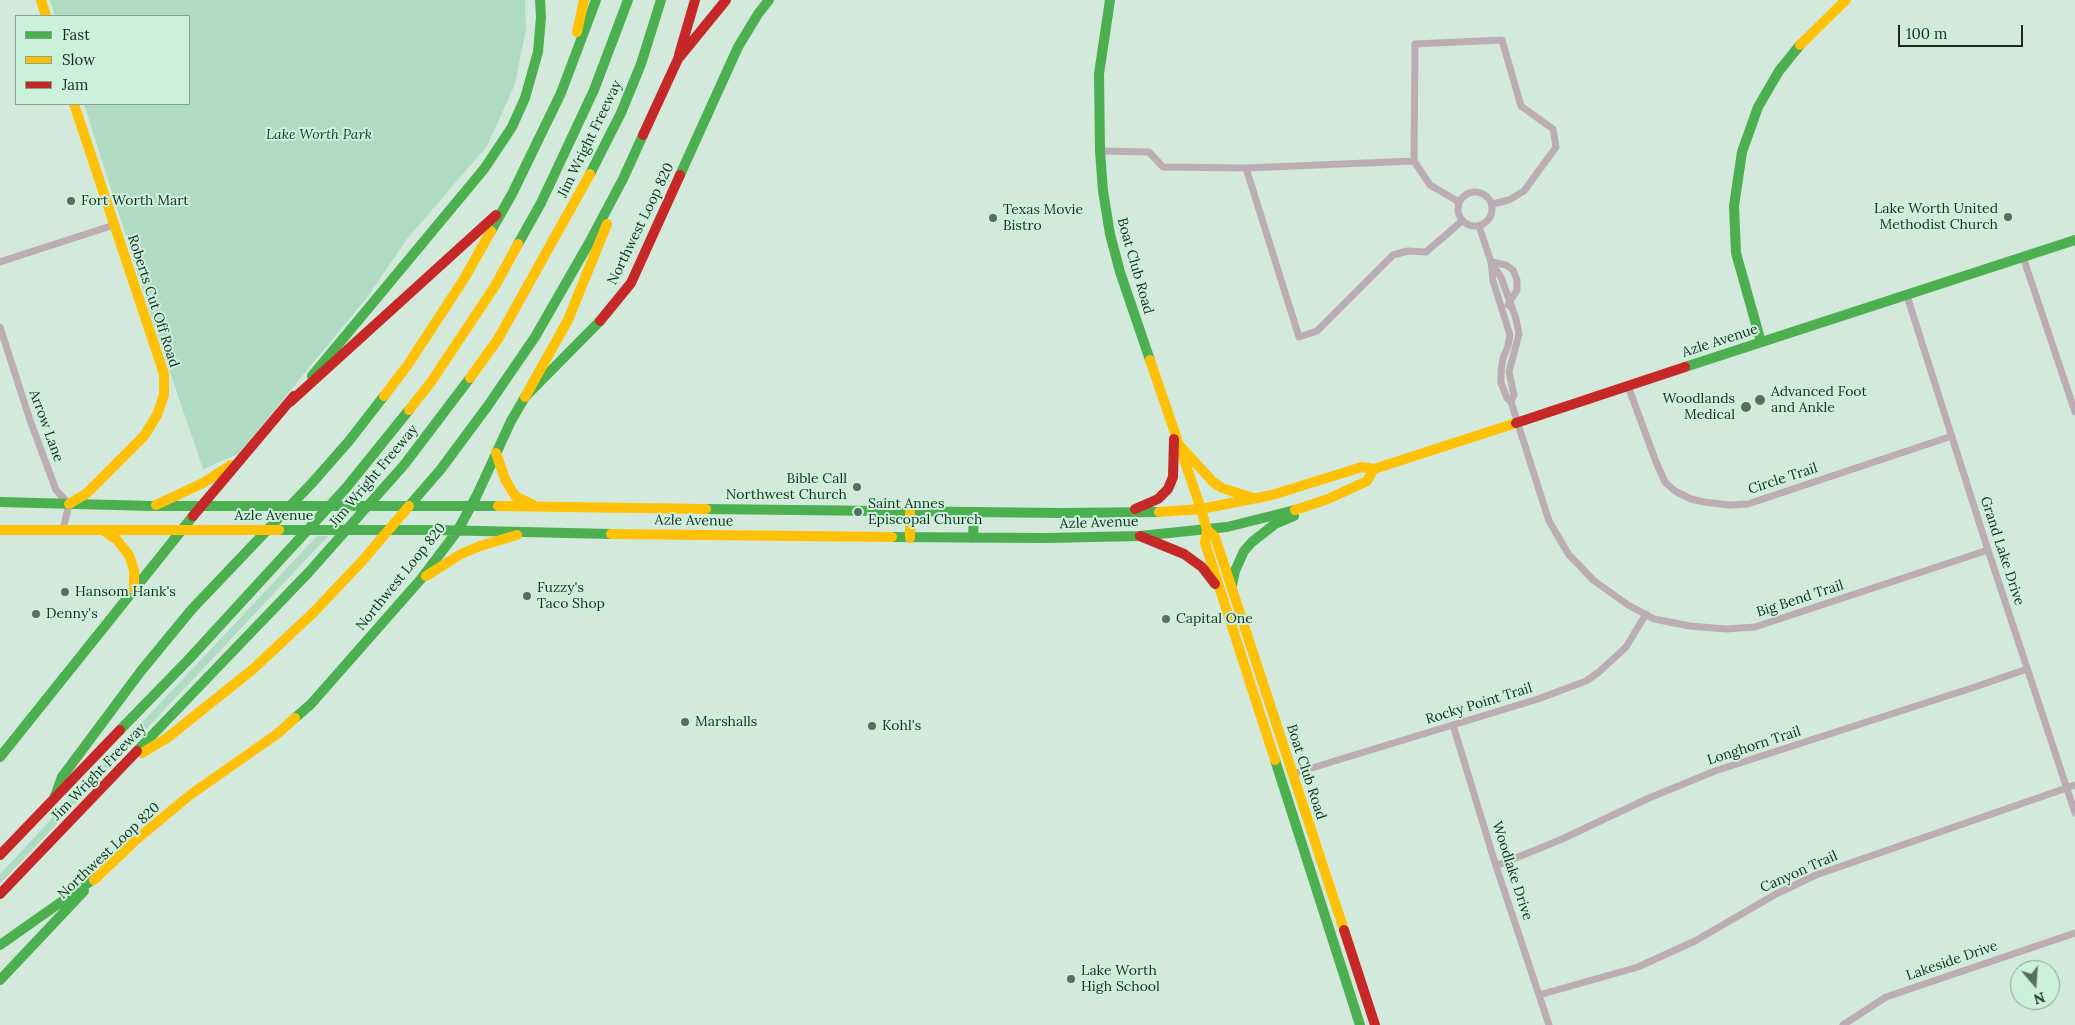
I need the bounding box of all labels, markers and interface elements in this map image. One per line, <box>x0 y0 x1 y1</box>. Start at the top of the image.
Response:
legend <box>15 15 190 105</box>
scale bar <box>1900 15 2025 47</box>
text: 100 m <box>1906 24 1947 43</box>
text: Fast <box>62 25 90 44</box>
text: Slow <box>62 50 95 69</box>
text: Jam <box>62 75 89 94</box>
street label: Jim Wright Freeway <box>554 78 626 200</box>
park label: Lake Worth Park <box>266 127 372 143</box>
street label: Northwest Loop 820 <box>604 160 678 288</box>
place label: Fort Worth Mart <box>81 193 189 209</box>
marker: Fort Worth Mart <box>65 195 77 207</box>
place label: Lake Worth United Methodist Church <box>1874 201 1998 233</box>
place label: Texas Movie Bistro <box>1003 202 1083 234</box>
marker: Lake Worth United Methodist Church <box>2002 211 2014 223</box>
marker: Texas Movie Bistro <box>987 212 999 224</box>
street label: Boat Club Road <box>1113 216 1157 316</box>
street label: Roberts Cut Off Road <box>124 233 182 369</box>
street label: Azle Avenue <box>1680 321 1760 361</box>
place label: Advanced Foot and Ankle <box>1771 384 1867 417</box>
street label: Arrow Lane <box>25 388 67 464</box>
place label: Woodlands Medical <box>1662 391 1735 424</box>
marker: Advanced Foot and Ankle <box>1753 393 1767 407</box>
marker: Woodlands Medical <box>1739 400 1753 414</box>
street label: Jim Wright Freeway <box>326 421 422 531</box>
street label: Circle Trail <box>1746 460 1820 498</box>
place label: Bible Call Northwest Church <box>726 471 847 504</box>
marker: Bible Call Northwest Church <box>851 481 863 493</box>
street label: Grand Lake Drive <box>1976 494 2028 608</box>
place label: Saint Annes Episcopal Church <box>868 496 982 528</box>
marker: Saint Annes Episcopal Church <box>852 506 864 518</box>
street label: Azle Avenue <box>235 508 313 524</box>
street label: Azle Avenue <box>654 512 734 530</box>
street label: Azle Avenue <box>1059 513 1139 533</box>
street label: Northwest Loop 820 <box>352 520 450 634</box>
street label: Big Bend Trail <box>1754 577 1846 621</box>
place label: Fuzzy's Taco Shop <box>537 580 605 612</box>
place label: Hansom Hank's <box>75 584 176 600</box>
marker: Hansom Hank's <box>59 586 71 598</box>
marker: Fuzzy's Taco Shop <box>521 590 533 602</box>
place label: Denny's <box>46 606 98 622</box>
marker: Denny's <box>30 608 42 620</box>
place label: Capital One <box>1176 611 1253 627</box>
marker: Capital One <box>1160 613 1172 625</box>
street label: Rocky Point Trail <box>1424 680 1534 728</box>
place label: Marshalls <box>695 714 757 730</box>
marker: Marshalls <box>679 716 691 728</box>
place label: Kohl's <box>882 718 921 734</box>
street label: Jim Wright Freeway <box>48 720 150 824</box>
marker: Kohl's <box>866 720 878 732</box>
street label: Boat Club Road <box>1283 722 1329 822</box>
street label: Longhorn Trail <box>1705 723 1803 769</box>
street label: Northwest Loop 820 <box>54 799 164 903</box>
street label: Woodlake Drive <box>1488 819 1536 923</box>
street label: Canyon Trail <box>1758 848 1840 896</box>
street label: Lakeside Drive <box>1904 937 2000 985</box>
north arrow <box>2010 960 2060 1010</box>
place label: Lake Worth High School <box>1081 963 1160 996</box>
marker: Lake Worth High School <box>1065 973 1077 985</box>
text: N <box>2031 988 2047 1009</box>

